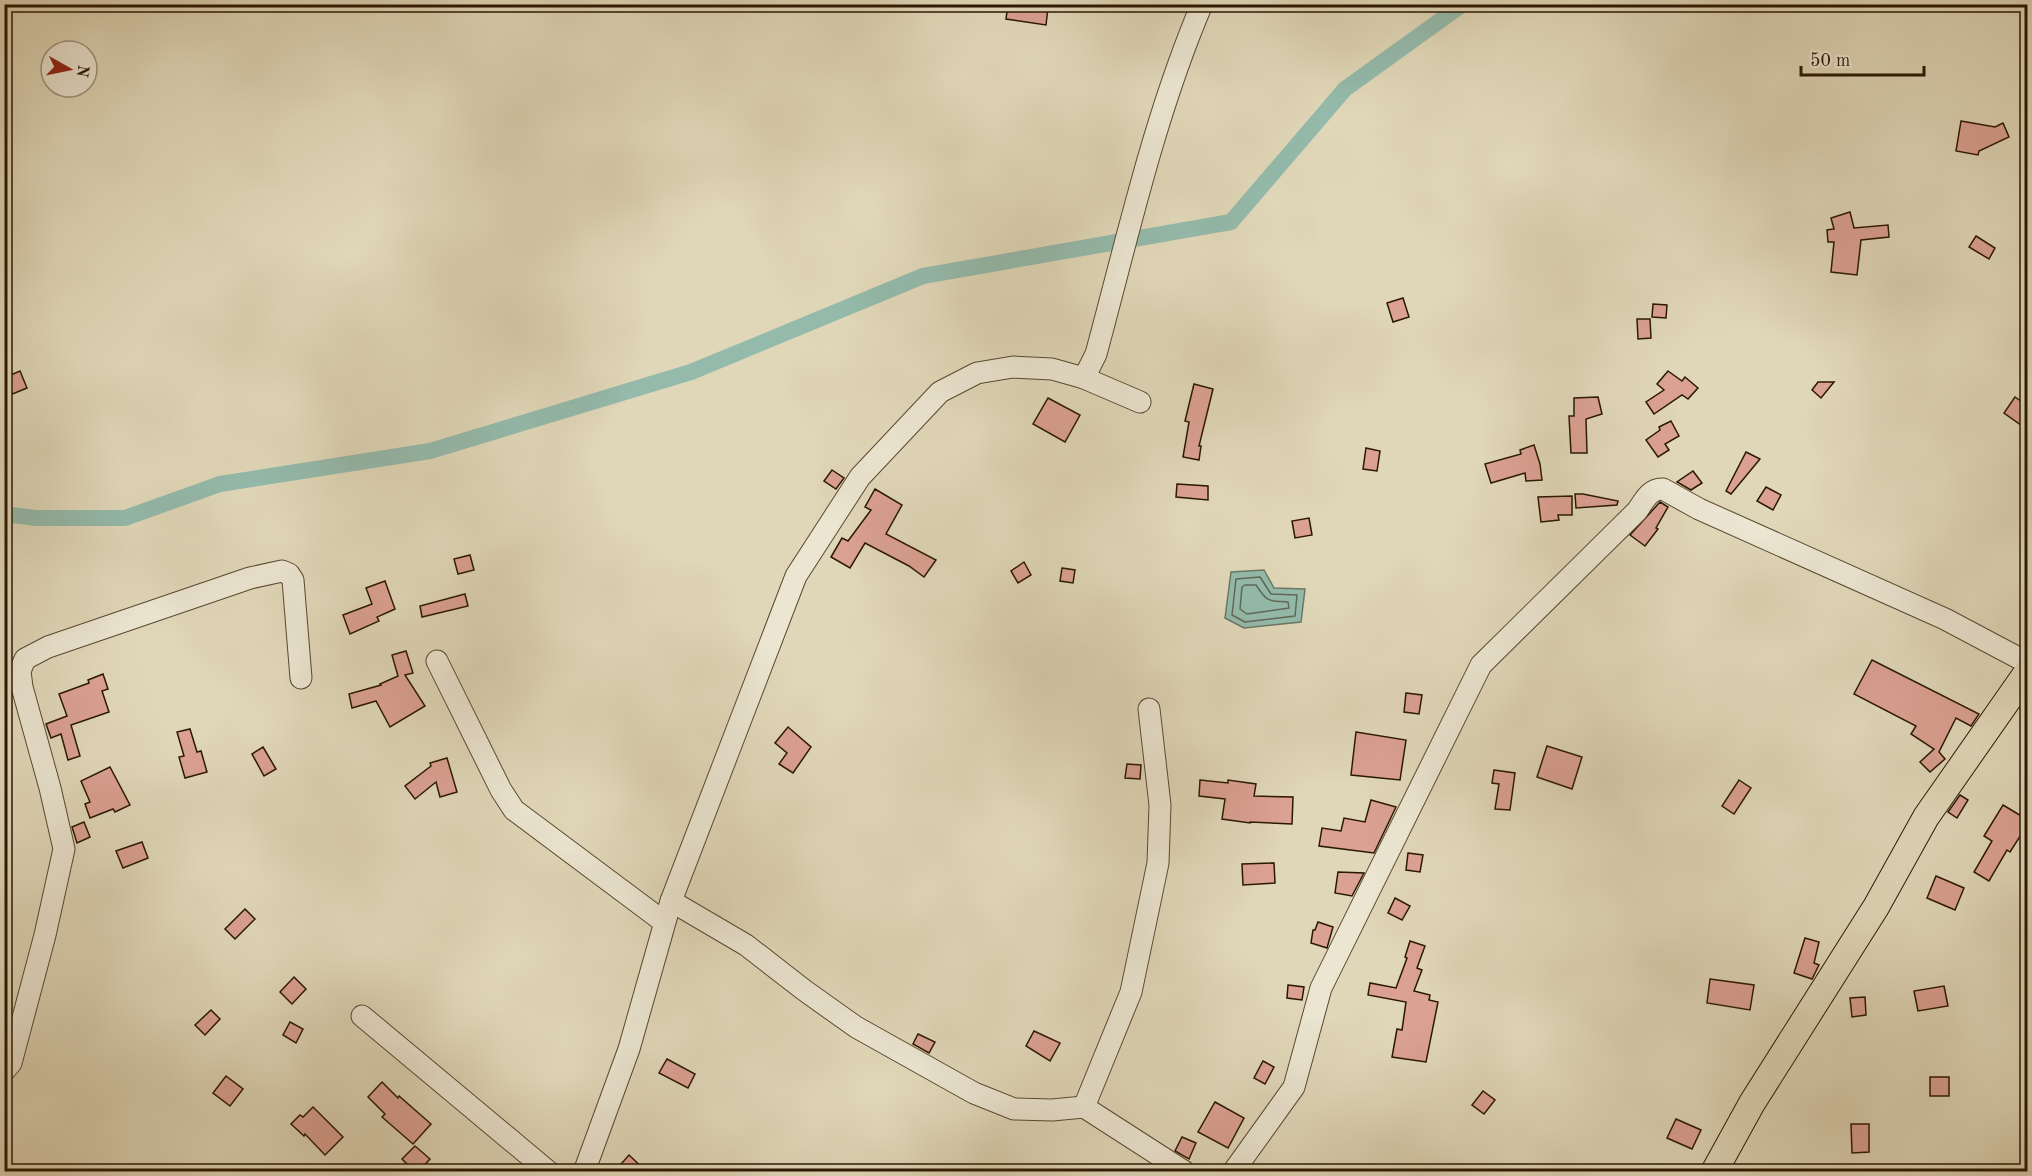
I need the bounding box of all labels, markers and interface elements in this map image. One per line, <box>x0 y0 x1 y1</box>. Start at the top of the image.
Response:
north arrow <box>39 39 99 99</box>
scale bar <box>1801 39 1924 77</box>
text: 50 m <box>1810 52 1850 70</box>
text: N <box>73 64 91 79</box>

